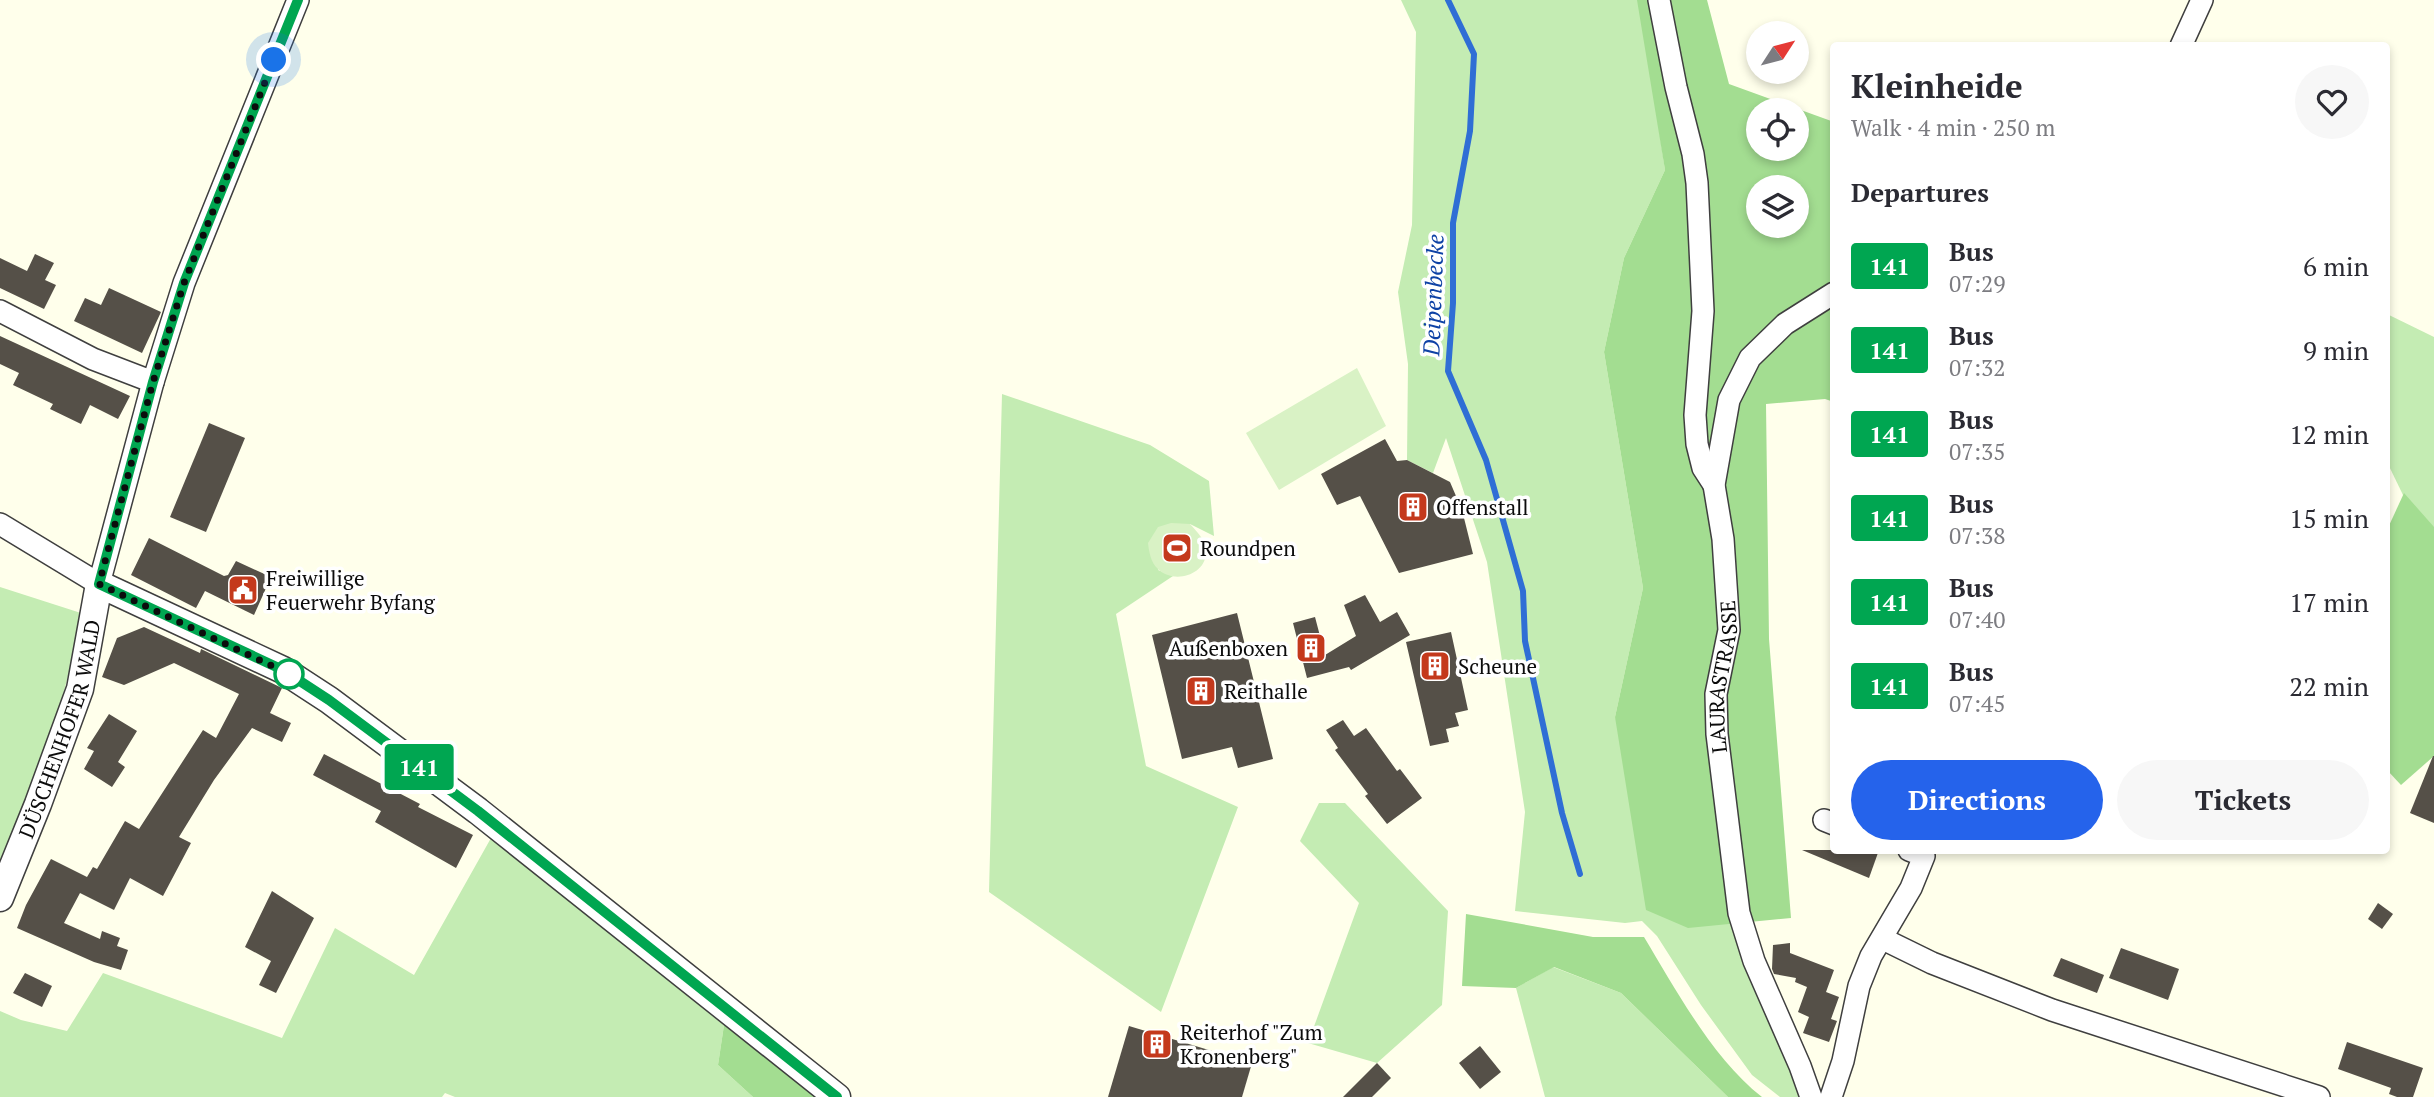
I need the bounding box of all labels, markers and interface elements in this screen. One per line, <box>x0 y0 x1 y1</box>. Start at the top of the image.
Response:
north arrow <box>1746 21 1810 84</box>
map controls <box>1746 21 1809 238</box>
your location <box>256 42 291 77</box>
text: Kleinheide <box>1851 64 2023 107</box>
button: heart <box>2295 65 2369 139</box>
button: locate <box>1746 98 1809 161</box>
text: Walk · 4 min · 250 m <box>1851 112 2055 143</box>
button: layers <box>1746 175 1809 238</box>
text: Departures <box>1851 175 1989 209</box>
water label: Deipenbecke <box>1415 233 1451 358</box>
text: Bus <box>1949 234 1994 268</box>
text: 6 min <box>2303 249 2369 283</box>
text: 141 <box>1869 250 1910 282</box>
text: 07:29 <box>1949 268 2006 299</box>
text: Bus <box>1949 318 1994 352</box>
text: 9 min <box>2303 333 2369 367</box>
text: 141 <box>1869 334 1910 366</box>
text: 07:32 <box>1949 352 2006 383</box>
text: Bus <box>1949 402 1994 436</box>
text: 12 min <box>2289 417 2369 451</box>
text: 141 <box>1869 418 1910 450</box>
text: 07:35 <box>1949 436 2006 467</box>
text: Bus <box>1949 486 1994 520</box>
building icon: Offenstall <box>1396 490 1430 524</box>
place label: Offenstall <box>1436 493 1529 521</box>
text: 15 min <box>2289 501 2369 535</box>
text: 141 <box>1869 502 1910 534</box>
text: 07:38 <box>1949 520 2006 551</box>
sports icon: Roundpen <box>1160 531 1194 565</box>
place label: Roundpen <box>1200 534 1296 562</box>
place label: Freiwillige Feuerwehr Byfang <box>266 564 436 616</box>
text: Bus <box>1949 570 1994 604</box>
public building icon: Freiwillige Feuerwehr Byfang <box>226 573 260 607</box>
text: 17 min <box>2289 585 2369 619</box>
text: 141 <box>1869 586 1910 618</box>
street label: LAURASTRASSE <box>1701 599 1743 755</box>
text: 07:40 <box>1949 604 2006 635</box>
street label: DÜSCHENHOFER WALD <box>12 617 106 842</box>
building icon: Außenboxen <box>1294 631 1328 665</box>
place label: Außenboxen <box>1169 634 1289 662</box>
building icon: Scheune <box>1418 649 1452 683</box>
place label: Scheune <box>1458 652 1537 680</box>
text: Bus <box>1949 654 1994 688</box>
unlabelled marker <box>274 659 304 689</box>
text: 22 min <box>2289 669 2369 703</box>
text: 141 <box>1869 670 1910 702</box>
building icon: Reithalle <box>1184 674 1218 708</box>
place label: Reithalle <box>1224 677 1308 705</box>
text: 07:45 <box>1949 688 2006 719</box>
line badge: 141 <box>379 744 459 790</box>
text: 141 <box>399 751 439 783</box>
button: Directions <box>1851 760 2103 840</box>
button: Tickets <box>2117 760 2369 840</box>
place label: Reiterhof "Zum Kronenberg" <box>1180 1018 1323 1070</box>
building icon: Reiterhof "Zum Kronenberg" <box>1140 1027 1174 1061</box>

